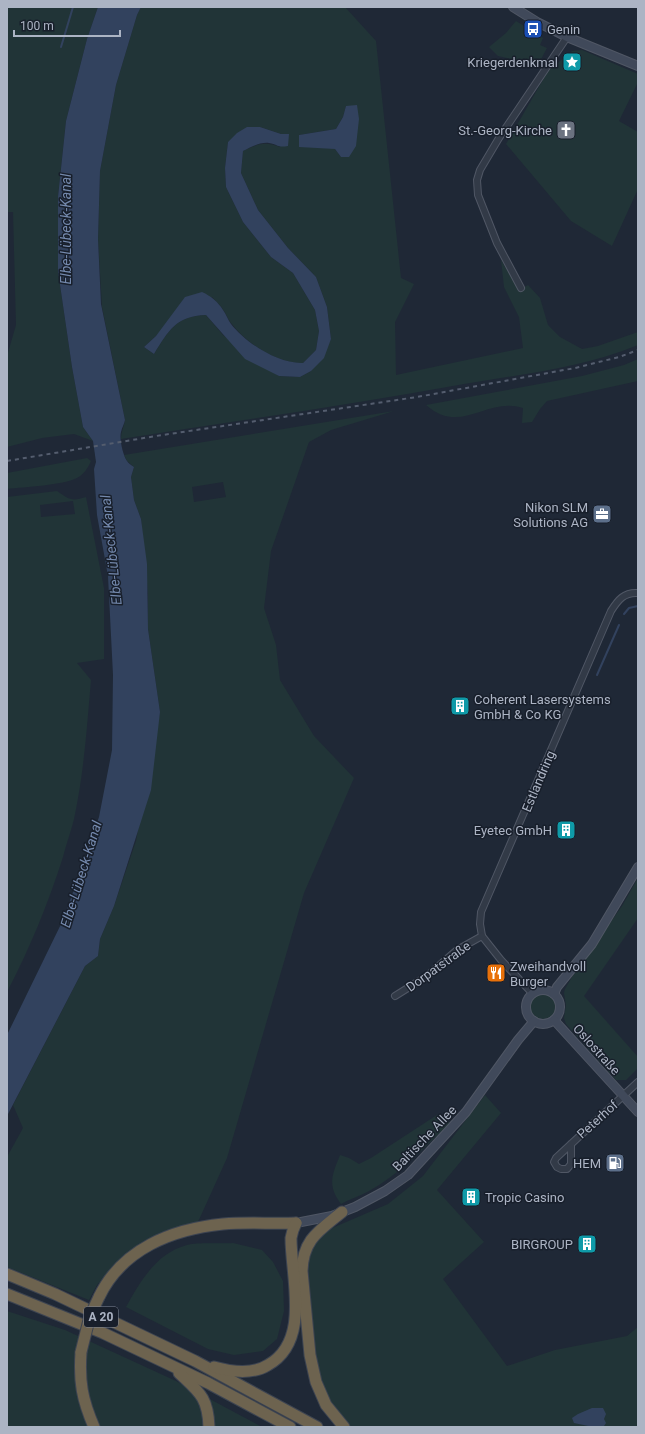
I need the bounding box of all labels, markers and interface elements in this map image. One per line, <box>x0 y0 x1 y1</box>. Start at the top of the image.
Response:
scale bar <box>14 12 120 38</box>
bus stop icon: Genin <box>522 18 544 40</box>
text: 100 m <box>20 19 54 33</box>
place label: Genin <box>547 22 580 37</box>
place icon: Kriegerdenkmal <box>561 51 583 73</box>
place label: Kriegerdenkmal <box>467 55 558 70</box>
church icon: St.-Georg-Kirche <box>555 119 577 141</box>
place label: St.-Georg-Kirche <box>458 123 552 138</box>
water label: Elbe-Lübeck-Kanal <box>58 173 74 284</box>
water label: Elbe-Lübeck-Kanal <box>97 493 125 606</box>
place label: Nikon SLM Solutions AG <box>513 500 588 530</box>
office icon: Nikon SLM Solutions AG <box>591 503 613 525</box>
place label: Coherent Lasersystems GmbH & Co KG <box>474 692 611 722</box>
building icon: Coherent Lasersystems GmbH & Co KG <box>449 695 471 717</box>
street label: Estlandring <box>519 748 558 814</box>
water label: Elbe-Lübeck-Kanal <box>57 818 105 929</box>
building icon: Eyetec GmbH <box>555 819 577 841</box>
place label: Eyetec GmbH <box>474 823 552 838</box>
street label: Dorpatstraße <box>403 938 473 995</box>
place label: Zweihandvoll Burger <box>510 959 586 989</box>
restaurant icon: Zweihandvoll Burger <box>485 962 507 984</box>
street label: Oslostraße <box>570 1021 623 1078</box>
street label: Peterhof <box>574 1097 621 1142</box>
street label: Baltische Allee <box>389 1102 459 1174</box>
fuel station icon: HEM <box>604 1152 626 1174</box>
place label: HEM <box>573 1156 601 1171</box>
building icon: Tropic Casino <box>460 1186 482 1208</box>
place label: Tropic Casino <box>485 1190 564 1205</box>
building icon: BIRGROUP <box>576 1233 598 1255</box>
place label: BIRGROUP <box>511 1237 573 1252</box>
road number: A 20 <box>84 1307 118 1327</box>

